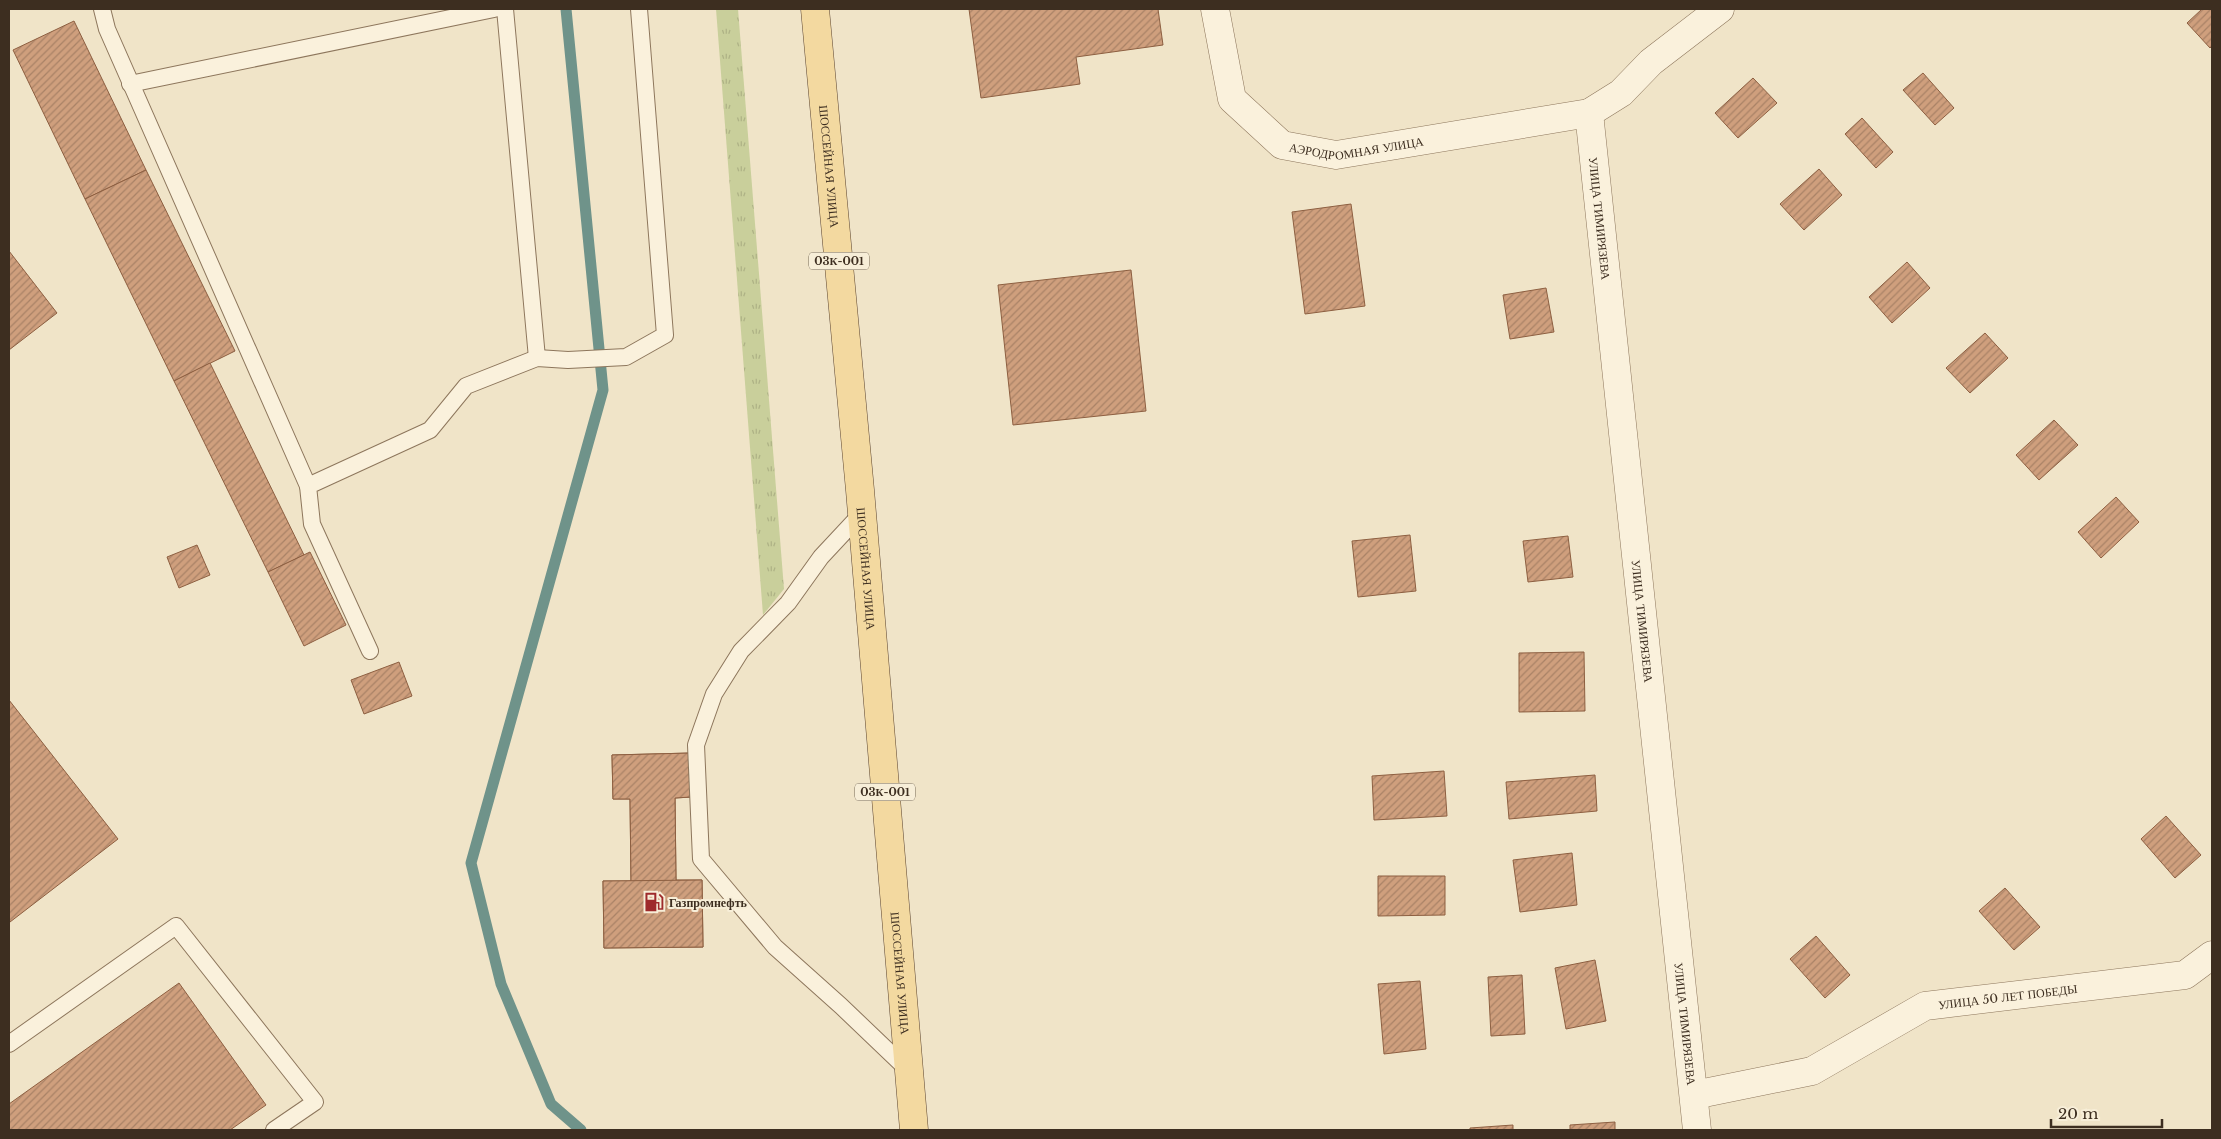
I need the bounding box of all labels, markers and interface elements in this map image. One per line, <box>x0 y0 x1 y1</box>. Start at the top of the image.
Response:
street label: ШОССЕЙНАЯ УЛИЦА <box>817 104 843 229</box>
street label: АЭРОДРОМНАЯ УЛИЦА <box>1288 133 1425 163</box>
street label: УЛИЦА ТИМИРЯЗЕВА <box>1586 156 1614 281</box>
road number: 03К-001 <box>809 252 869 270</box>
street label: ШОССЕЙНАЯ УЛИЦА <box>854 507 879 631</box>
street label: УЛИЦА ТИМИРЯЗЕВА <box>1629 559 1657 684</box>
road number: 03К-001 <box>855 784 915 800</box>
fuel station icon: Газпромнефть <box>643 891 665 913</box>
place label: Газпромнефть <box>669 895 748 910</box>
street label: ШОССЕЙНАЯ УЛИЦА <box>888 911 913 1035</box>
street label: УЛИЦА ТИМИРЯЗЕВА <box>1672 962 1700 1086</box>
street label: УЛИЦА 50 ЛЕТ ПОБЕДЫ <box>1937 980 2079 1012</box>
scale bar <box>2051 1096 2162 1128</box>
text: 20 m <box>2058 1104 2098 1123</box>

